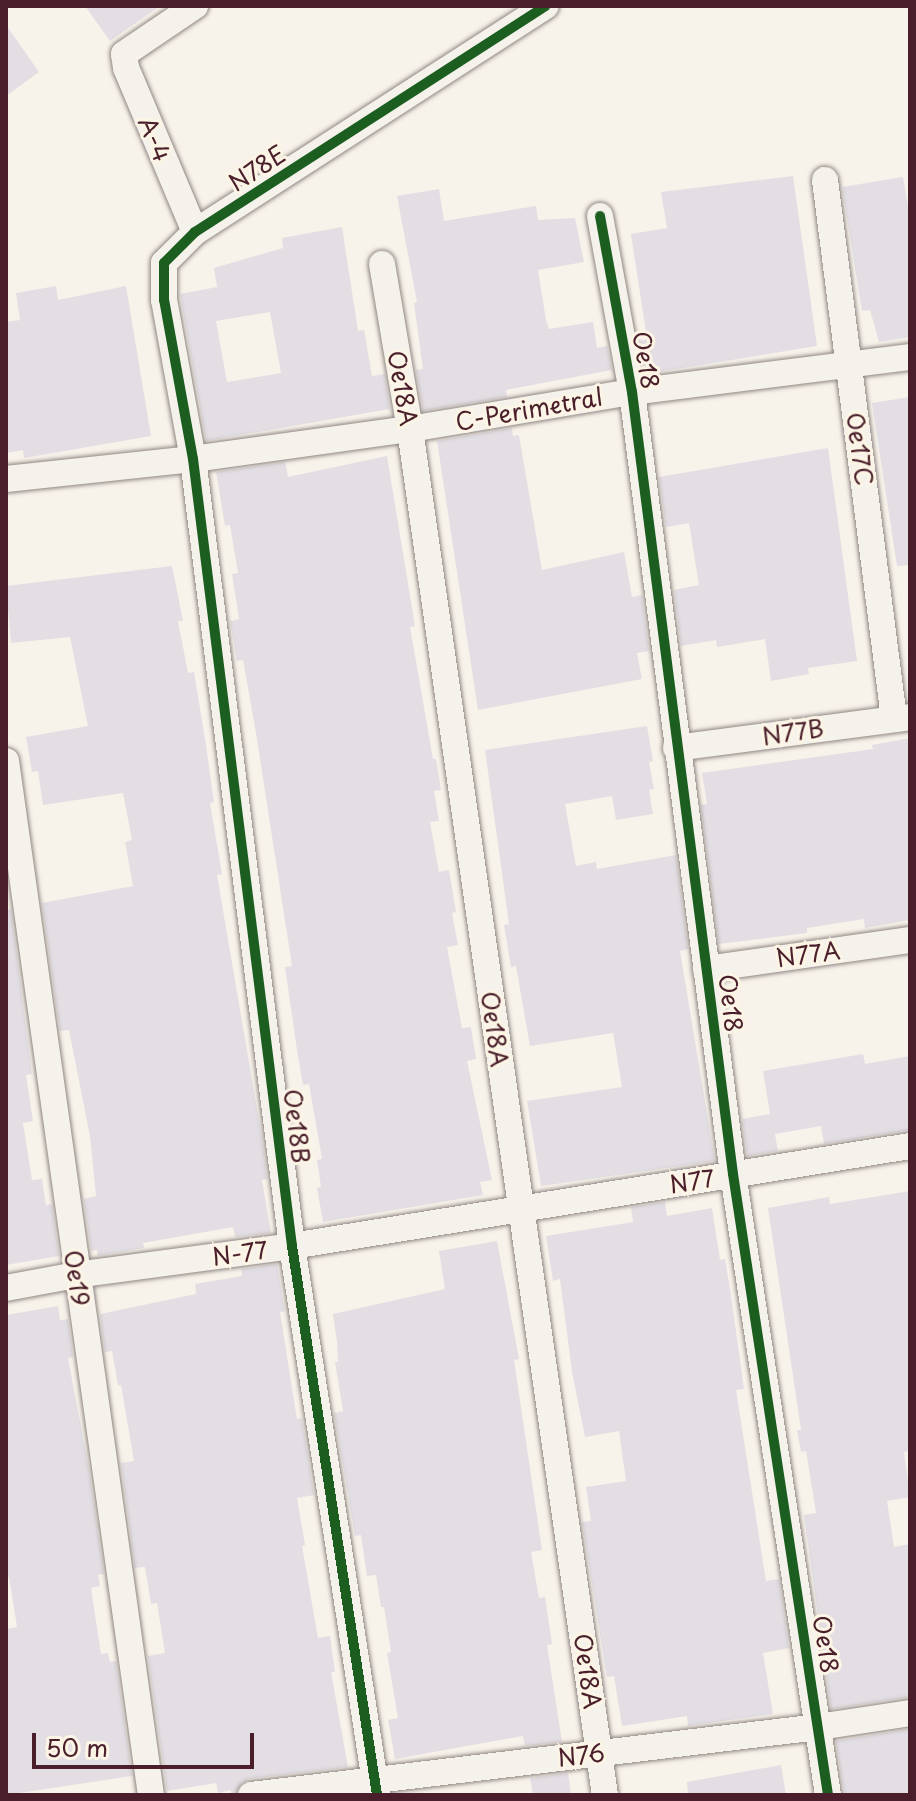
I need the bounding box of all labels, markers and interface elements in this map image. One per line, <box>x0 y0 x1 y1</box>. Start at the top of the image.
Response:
street label: A-4 <box>133 112 177 166</box>
street label: N78E <box>223 139 291 197</box>
street label: Oe18 <box>627 329 665 391</box>
street label: Oe18A <box>382 348 424 428</box>
street label: C-Perimetral <box>453 382 605 436</box>
street label: Oe17C <box>841 411 879 487</box>
street label: N77B <box>760 713 826 751</box>
street label: N77A <box>774 935 842 973</box>
street label: Oe18 <box>713 972 749 1034</box>
street label: Oe18A <box>475 989 515 1069</box>
street label: Oe18B <box>278 1087 316 1165</box>
street label: N77 <box>667 1163 717 1199</box>
street label: N-77 <box>210 1235 270 1271</box>
street label: Oe19 <box>59 1248 95 1308</box>
street label: Oe18 <box>807 1613 845 1675</box>
street label: Oe18A <box>568 1631 608 1711</box>
scale bar <box>36 1717 258 1767</box>
text: 50 m <box>46 1729 108 1765</box>
street label: N76 <box>556 1738 606 1772</box>

